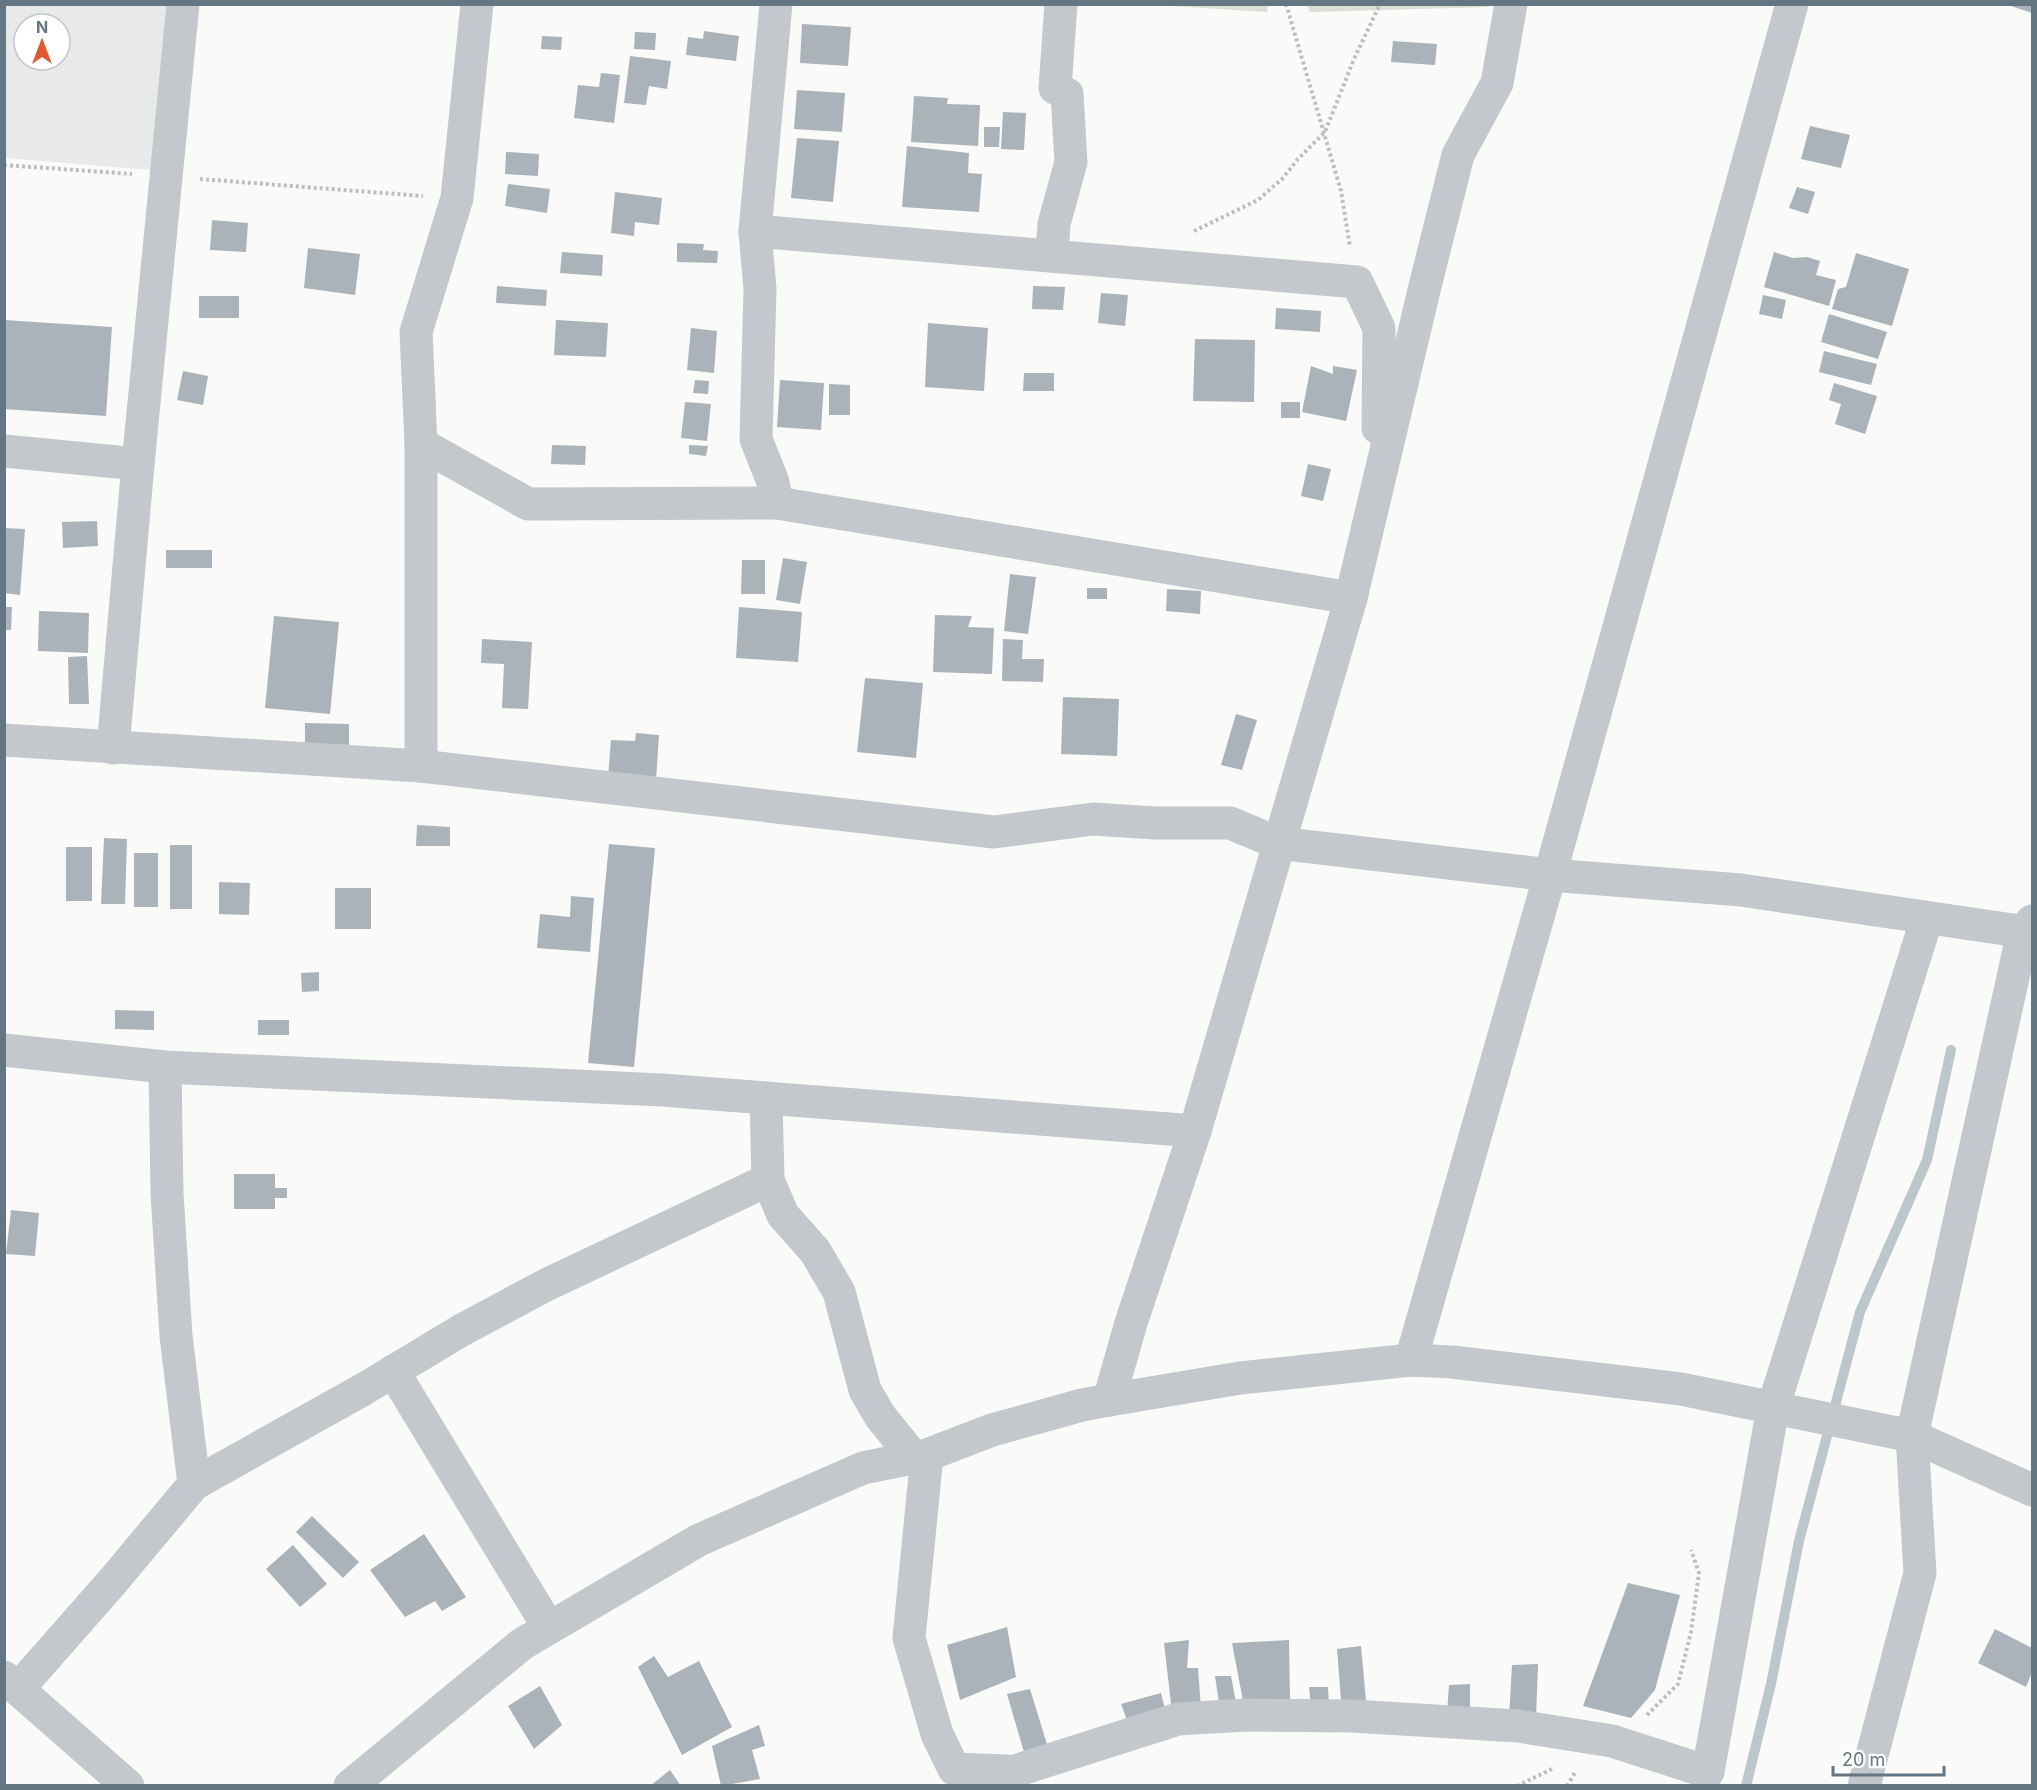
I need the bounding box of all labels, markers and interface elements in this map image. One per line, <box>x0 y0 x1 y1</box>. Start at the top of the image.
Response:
north arrow <box>12 12 72 72</box>
text: N <box>36 17 48 37</box>
scale bar <box>1833 1739 1944 1777</box>
text: 20 m <box>1842 1749 1885 1770</box>

